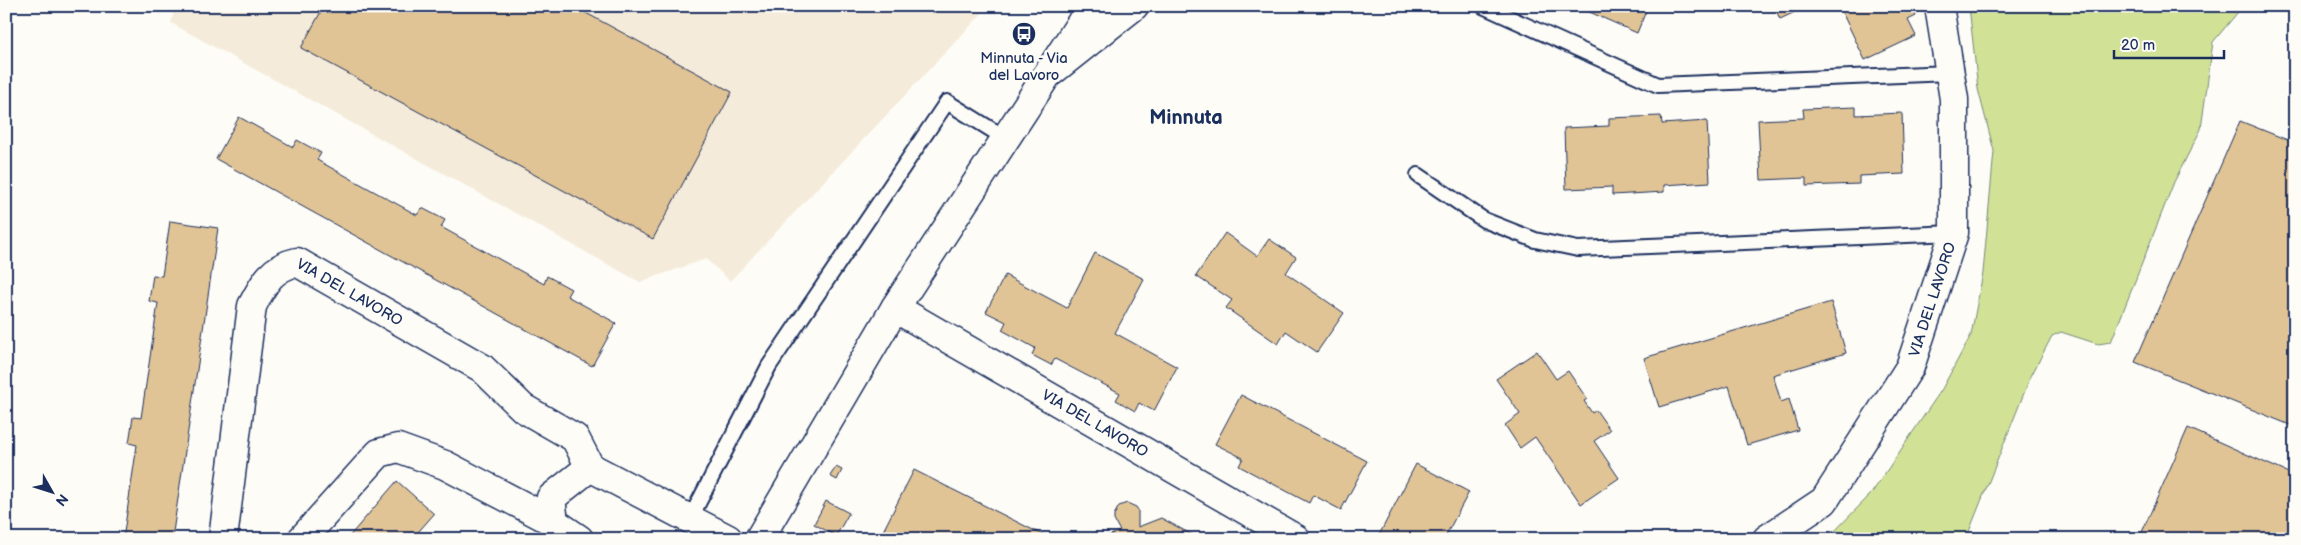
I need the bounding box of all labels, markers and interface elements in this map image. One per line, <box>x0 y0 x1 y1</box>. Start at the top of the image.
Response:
bus stop icon: Minnuta - Via del Lavoro <box>1011 21 1037 47</box>
scale bar <box>2114 28 2224 60</box>
text: 20 m <box>2121 36 2155 55</box>
place label: Minnuta - Via del Lavoro <box>980 49 1068 85</box>
district label: Minnuta <box>1149 106 1223 130</box>
street label: VIA DEL LAVORO <box>1905 240 1960 359</box>
street label: VIA DEL LAVORO <box>293 255 406 331</box>
street label: VIA DEL LAVORO <box>1038 386 1151 462</box>
north arrow <box>28 468 78 518</box>
text: N <box>52 490 72 509</box>

